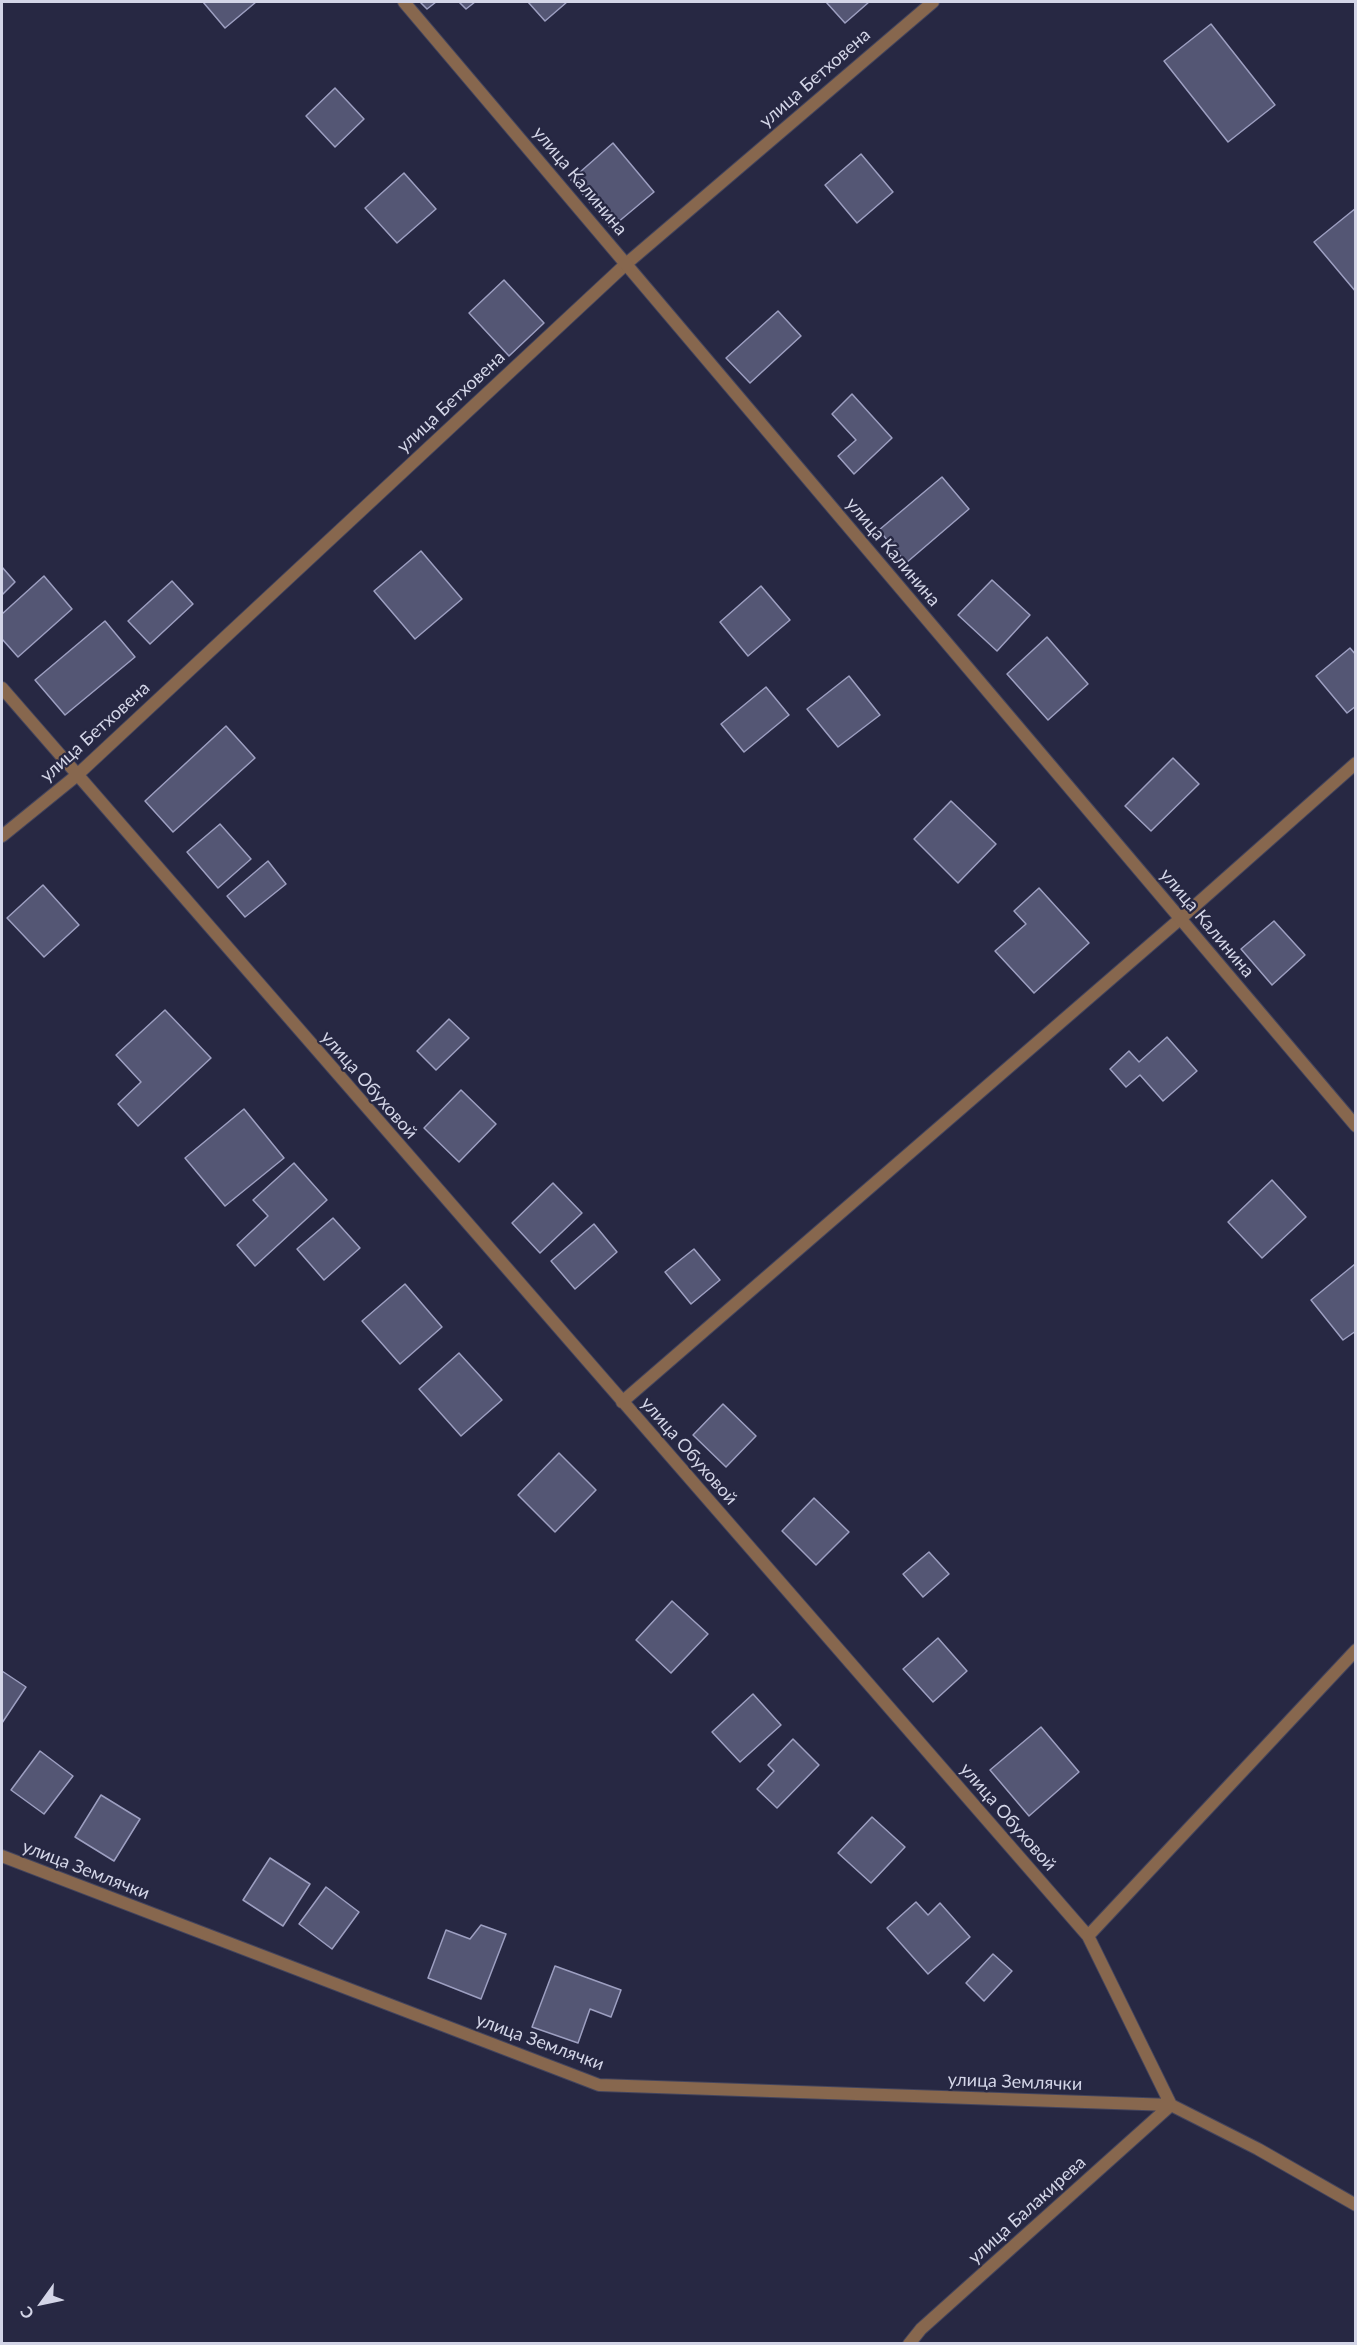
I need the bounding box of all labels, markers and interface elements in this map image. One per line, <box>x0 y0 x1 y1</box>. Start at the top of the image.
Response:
street label: улица Бетховена <box>755 24 875 132</box>
street label: улица Калинина <box>528 122 632 240</box>
street label: улица Бетховена <box>393 346 509 458</box>
street label: улица Калинина <box>841 493 945 611</box>
street label: улица Бетховена <box>36 677 154 787</box>
street label: улица Калинина <box>1155 864 1259 982</box>
street label: улица Обуховой <box>316 1027 422 1143</box>
street label: улица Обуховой <box>636 1393 742 1509</box>
street label: улица Обуховой <box>955 1759 1061 1875</box>
street label: улица Землячки <box>19 1836 153 1904</box>
street label: улица Землячки <box>473 2009 607 2075</box>
street label: улица Землячки <box>947 2069 1083 2095</box>
street label: улица Балакирева <box>964 2152 1090 2268</box>
north arrow <box>12 2273 72 2333</box>
text: С <box>16 2303 37 2323</box>

